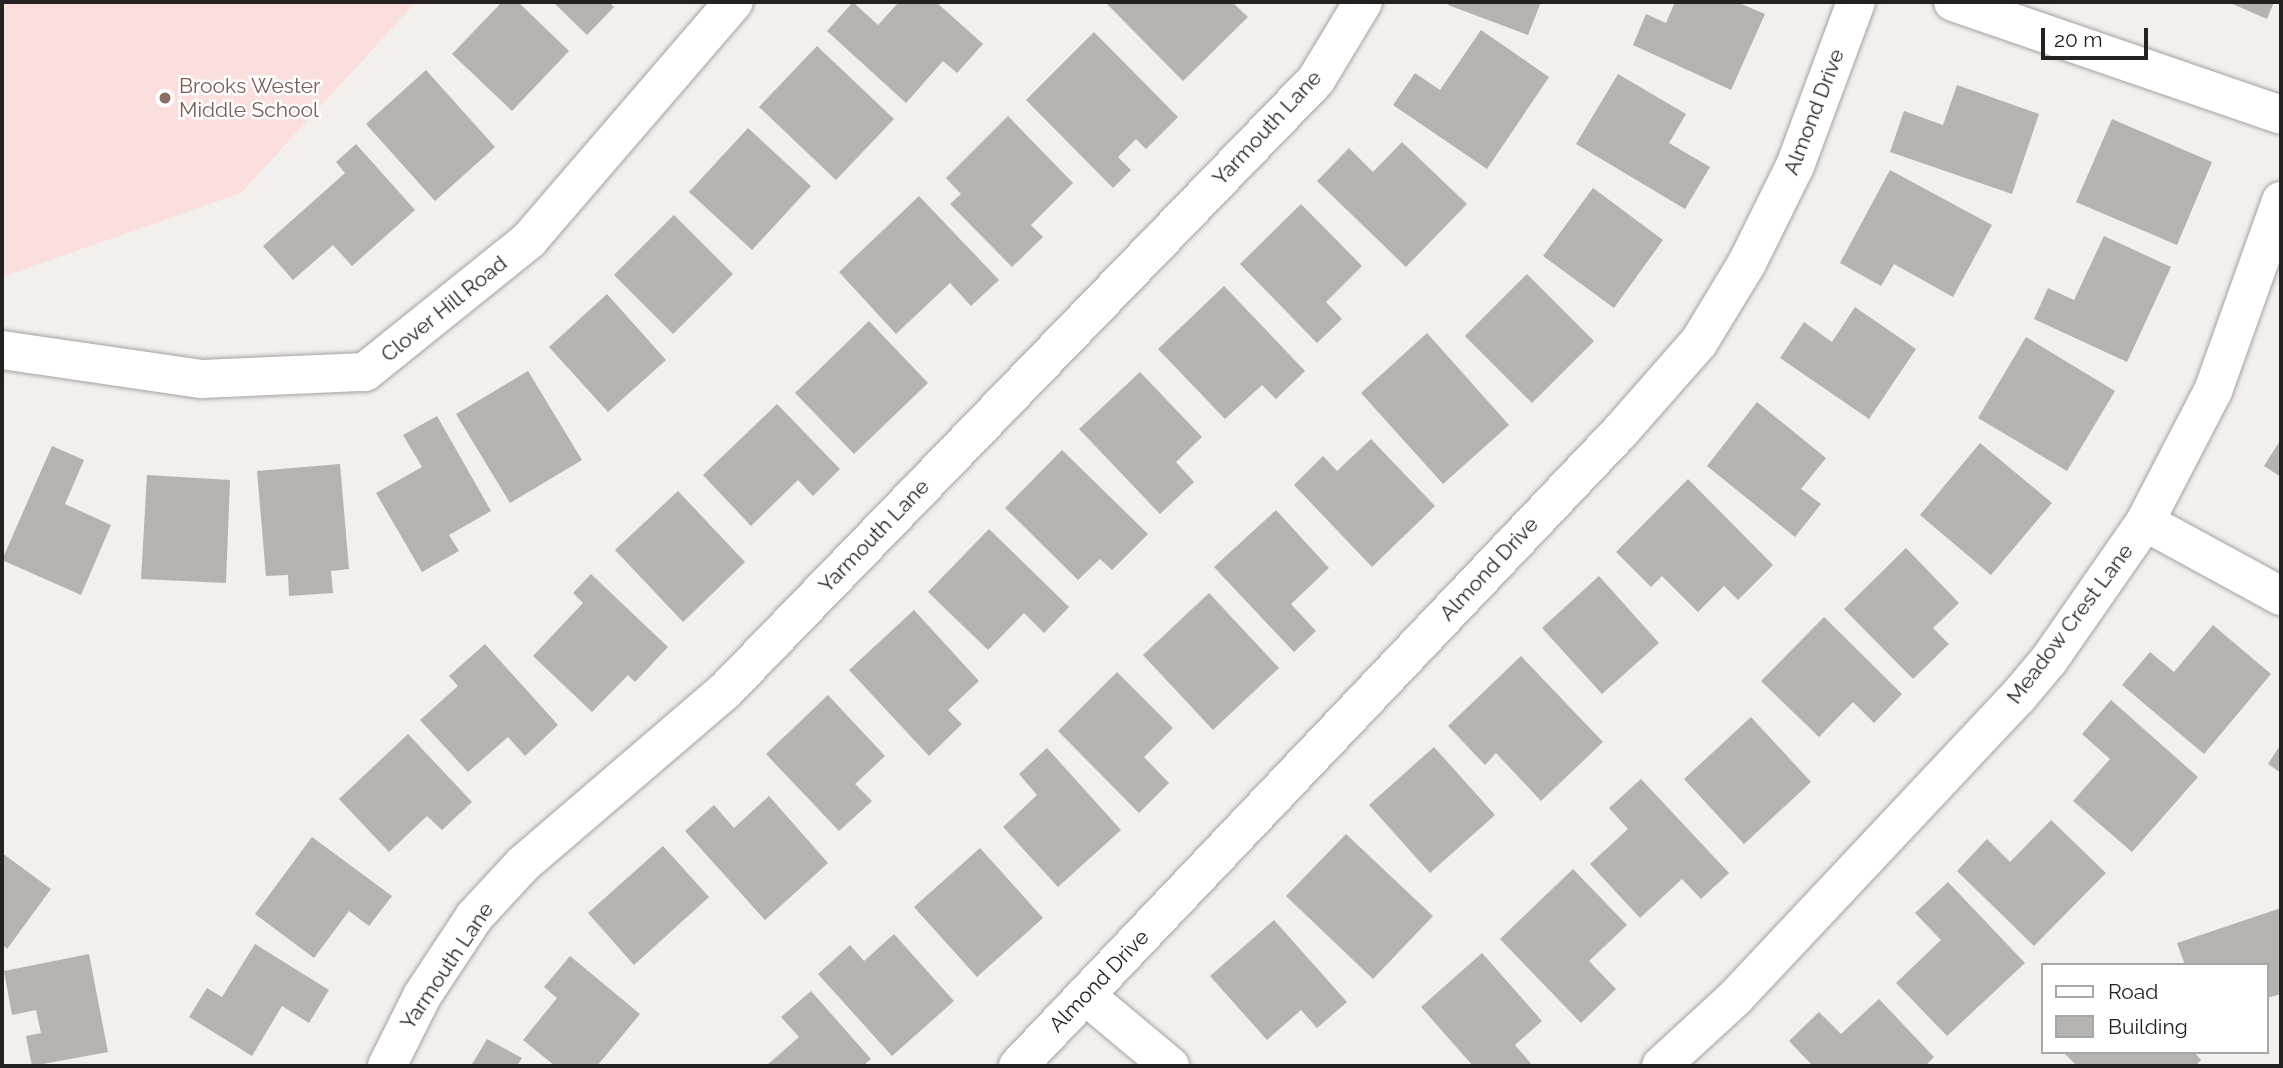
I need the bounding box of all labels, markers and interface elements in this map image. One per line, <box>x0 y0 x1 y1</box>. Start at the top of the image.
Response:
scale bar <box>2045 14 2152 58</box>
text: 20 m <box>2054 27 2102 52</box>
street label: Almond Drive <box>1779 46 1849 178</box>
street label: Yarmouth Lane <box>1207 65 1327 191</box>
place label: Brooks Wester Middle School <box>179 73 321 123</box>
marker: Brooks Wester Middle School <box>157 90 173 106</box>
street label: Clover Hill Road <box>376 250 512 368</box>
street label: Yarmouth Lane <box>814 474 934 598</box>
street label: Almond Drive <box>1435 512 1543 626</box>
street label: Meadow Crest Lane <box>2002 539 2138 709</box>
street label: Yarmouth Lane <box>395 898 499 1034</box>
street label: Almond Drive <box>1044 925 1154 1037</box>
legend <box>2042 963 2269 1054</box>
text: Road <box>2108 979 2158 1004</box>
text: Building <box>2108 1014 2188 1039</box>

